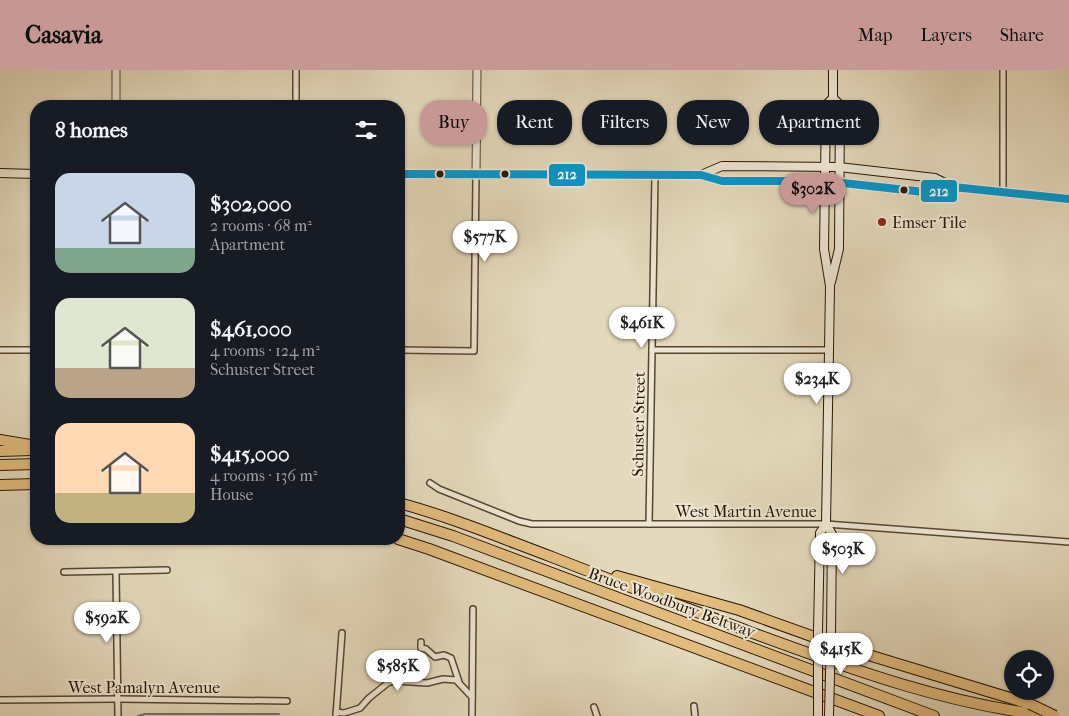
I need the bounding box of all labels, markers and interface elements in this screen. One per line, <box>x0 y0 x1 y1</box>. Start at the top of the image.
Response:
text: Casavia <box>25 21 102 49</box>
text: Map <box>858 25 892 46</box>
text: Layers <box>920 25 972 46</box>
text: Share <box>1000 25 1044 46</box>
chip: Buy <box>420 100 487 145</box>
chip: Rent <box>497 100 572 145</box>
chip: Filters <box>582 100 667 145</box>
chip: New <box>677 100 749 145</box>
chip: Apartment <box>759 100 879 145</box>
icon: filters <box>352 116 380 144</box>
text: 8 homes <box>55 118 128 142</box>
line badge: 212 <box>548 163 586 187</box>
text: 212 <box>557 166 577 183</box>
unlabelled marker <box>435 169 445 179</box>
unlabelled marker <box>500 169 510 179</box>
pin: $302K <box>778 172 848 215</box>
text: $302K <box>791 179 835 198</box>
line badge: 212 <box>920 179 958 203</box>
text: 212 <box>929 183 949 200</box>
unlabelled marker <box>899 185 909 195</box>
text: $302,000 <box>210 192 292 216</box>
icon: home <box>95 193 155 253</box>
place label: Emser Tile <box>892 213 967 232</box>
text: 2 rooms · 68 m² <box>210 216 312 235</box>
marker: Emser Tile <box>876 216 888 228</box>
pin: $577K <box>450 220 520 263</box>
text: $577K <box>464 227 506 246</box>
text: Apartment <box>210 235 285 254</box>
pin: $461K <box>607 306 677 349</box>
text: $461K <box>620 313 664 332</box>
text: $461,000 <box>210 317 292 341</box>
icon: home <box>95 318 155 378</box>
text: 4 rooms · 124 m² <box>210 341 320 360</box>
text: Schuster Street <box>210 360 315 379</box>
pin: $234K <box>782 362 852 405</box>
text: $234K <box>795 369 839 388</box>
street label: Schuster Street <box>628 371 649 477</box>
text: $415,000 <box>210 442 290 466</box>
icon: home <box>95 443 155 503</box>
text: 4 rooms · 136 m² <box>210 466 317 485</box>
text: House <box>210 485 253 504</box>
street label: West Martin Avenue <box>674 502 817 521</box>
pin: $503K <box>808 532 878 575</box>
text: $503K <box>822 539 864 558</box>
street label: Bruce Woodbury Beltway <box>586 563 758 642</box>
pin: $592K <box>72 602 142 644</box>
text: $592K <box>85 608 129 627</box>
pin: $415K <box>806 632 876 675</box>
text: $415K <box>820 639 862 658</box>
pin: $585K <box>363 650 433 692</box>
map controls <box>1004 650 1054 700</box>
button: locate <box>1004 650 1054 700</box>
text: $585K <box>377 656 419 675</box>
street label: West Pamalyn Avenue <box>67 678 220 697</box>

